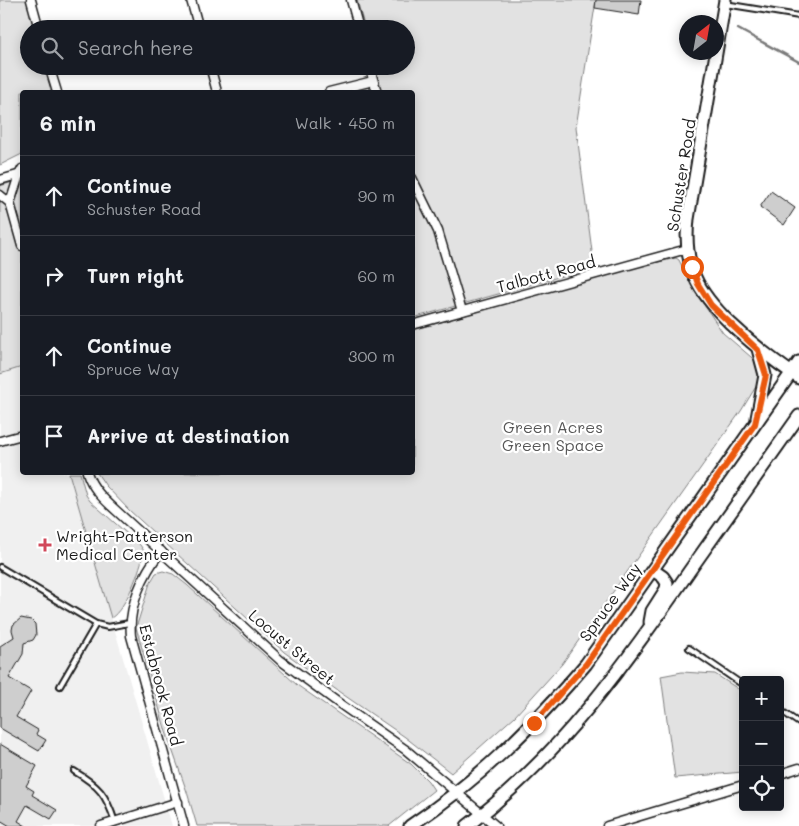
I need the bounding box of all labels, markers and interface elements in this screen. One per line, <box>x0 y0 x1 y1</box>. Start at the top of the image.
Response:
north arrow <box>679 15 724 60</box>
search box <box>20 20 415 75</box>
icon: search <box>38 34 66 62</box>
text: Search here <box>78 35 194 60</box>
text: 6 min <box>40 109 96 136</box>
text: Walk · 450 m <box>295 112 395 133</box>
street label: Schuster Road <box>661 117 700 233</box>
text: Continue <box>87 173 172 198</box>
icon: ahead <box>40 182 68 210</box>
text: 90 m <box>358 185 395 206</box>
text: Schuster Road <box>87 198 201 219</box>
street label: Talbott Road <box>494 250 598 297</box>
route start <box>681 256 704 279</box>
icon: right <box>40 262 68 290</box>
text: Turn right <box>87 263 184 288</box>
text: 60 m <box>358 265 395 286</box>
text: Continue <box>87 333 172 358</box>
icon: ahead <box>40 342 68 370</box>
text: 300 m <box>348 345 395 366</box>
text: Spruce Way <box>87 358 179 379</box>
park label: Green Acres Green Space <box>502 416 604 455</box>
icon: arrive <box>40 422 68 450</box>
text: Arrive at destination <box>87 423 290 448</box>
place label: Wright-Patterson Medical Center <box>56 525 193 564</box>
marker: Wright-Patterson Medical Center <box>38 538 52 552</box>
street label: Spruce Way <box>574 558 645 645</box>
street label: Locust Street <box>245 604 340 689</box>
street label: Estabrook Road <box>135 622 188 748</box>
map controls <box>739 676 784 811</box>
button: + <box>739 676 784 721</box>
route end <box>523 712 546 735</box>
button: − <box>739 721 784 766</box>
button: locate <box>739 766 784 811</box>

